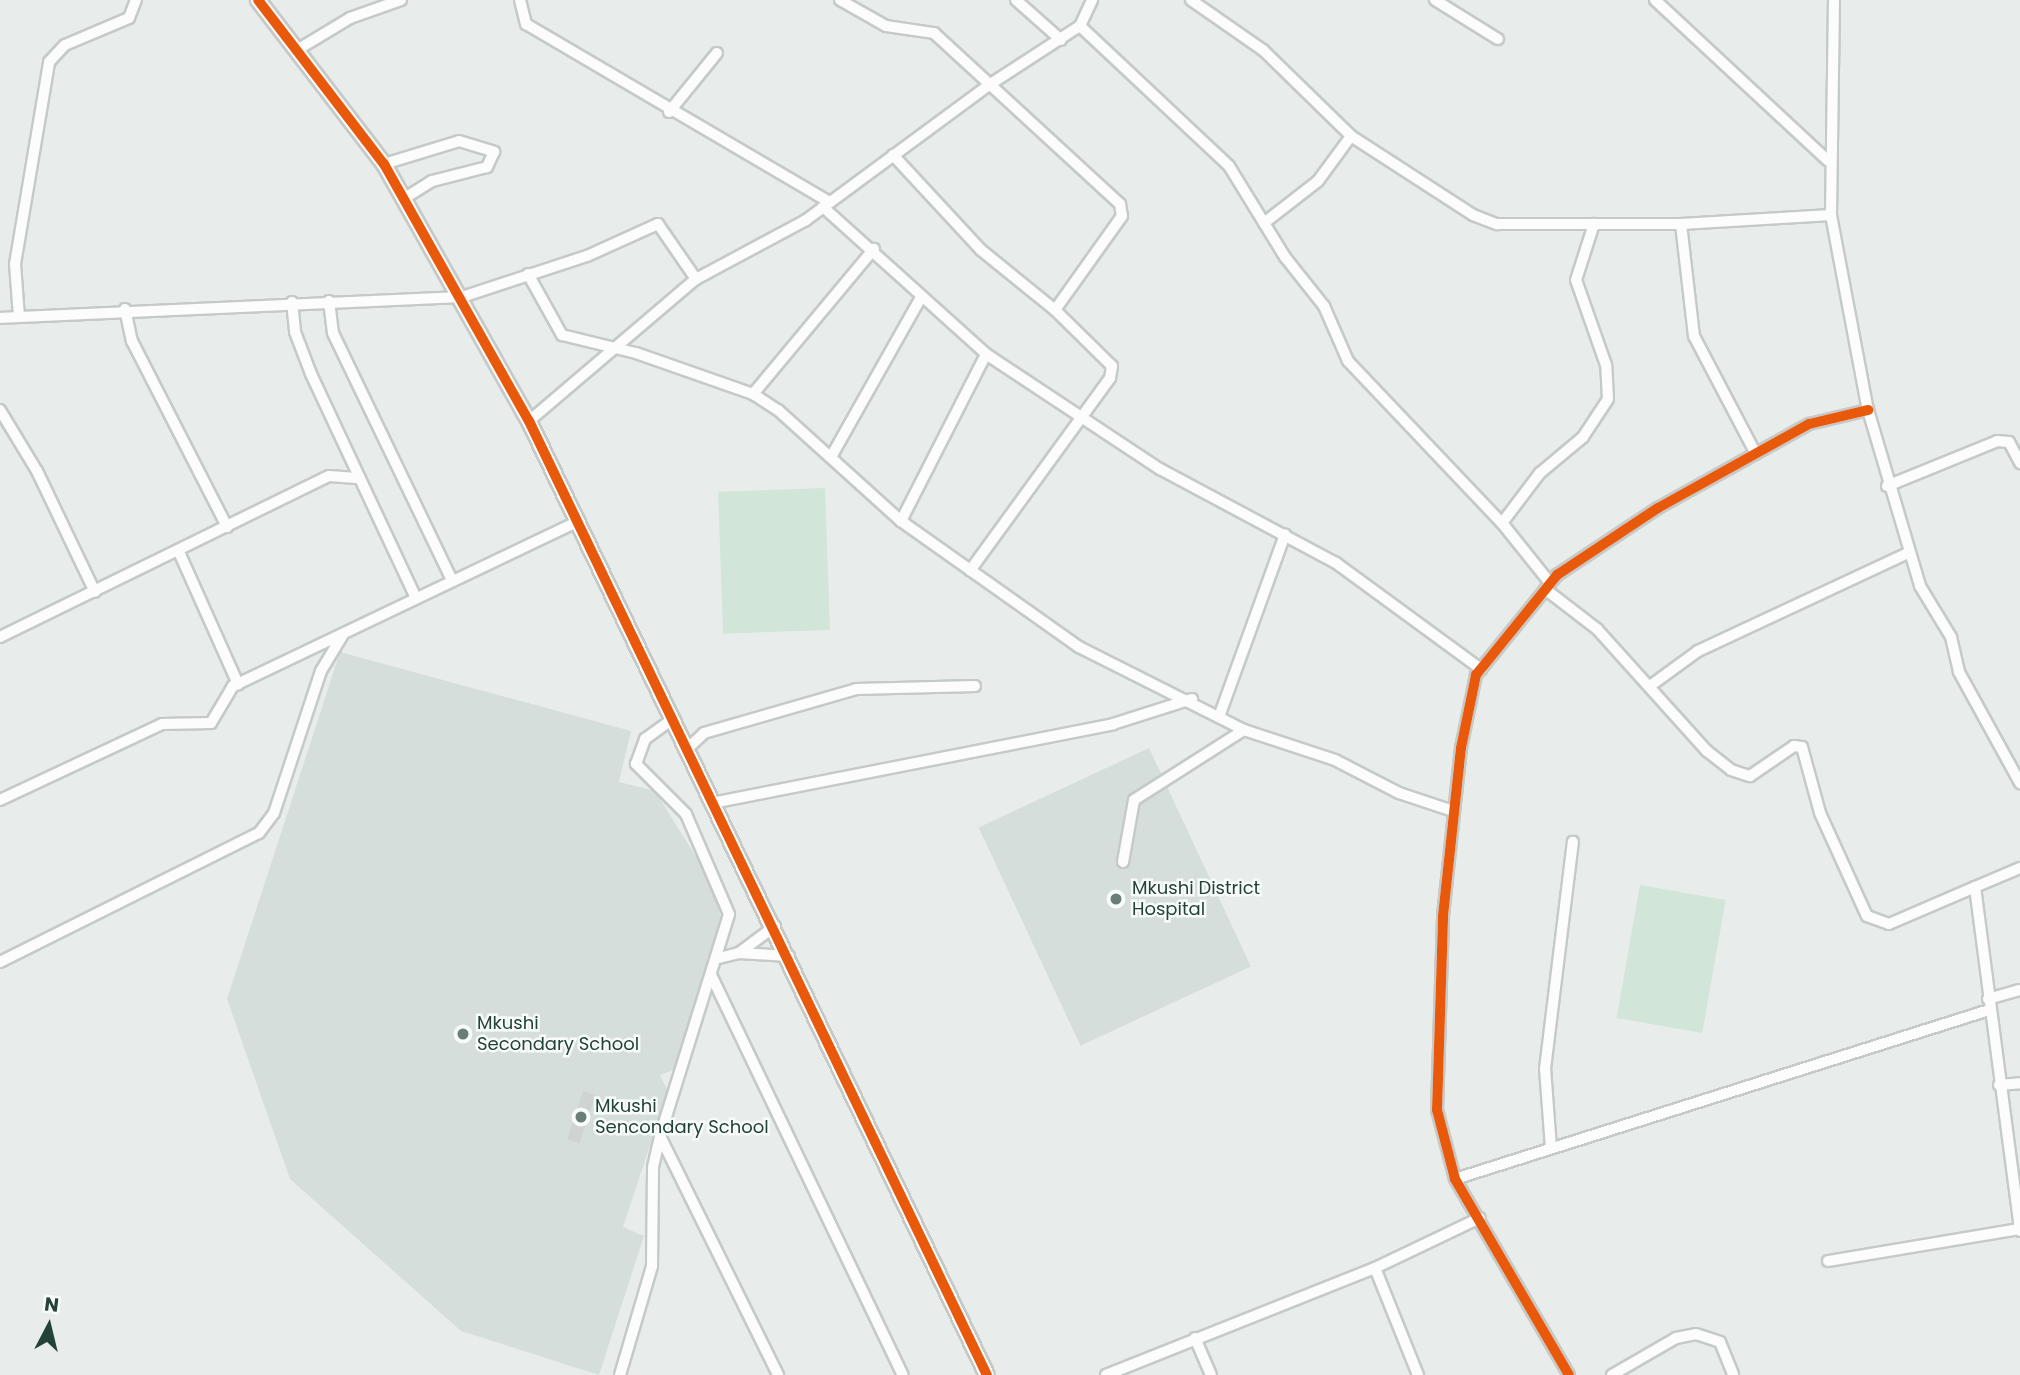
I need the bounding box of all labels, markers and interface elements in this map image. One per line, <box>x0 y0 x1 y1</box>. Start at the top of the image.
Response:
place label: Mkushi District Hospital <box>1132 878 1260 920</box>
marker: Mkushi District Hospital <box>1106 889 1126 909</box>
place label: Mkushi Secondary School <box>477 1013 639 1056</box>
marker: Mkushi Secondary School <box>455 1026 471 1042</box>
place label: Mkushi Sencondary School <box>595 1096 769 1138</box>
marker: Mkushi Sencondary School <box>573 1109 589 1125</box>
text: N <box>43 1290 60 1319</box>
north arrow <box>14 1291 84 1361</box>

